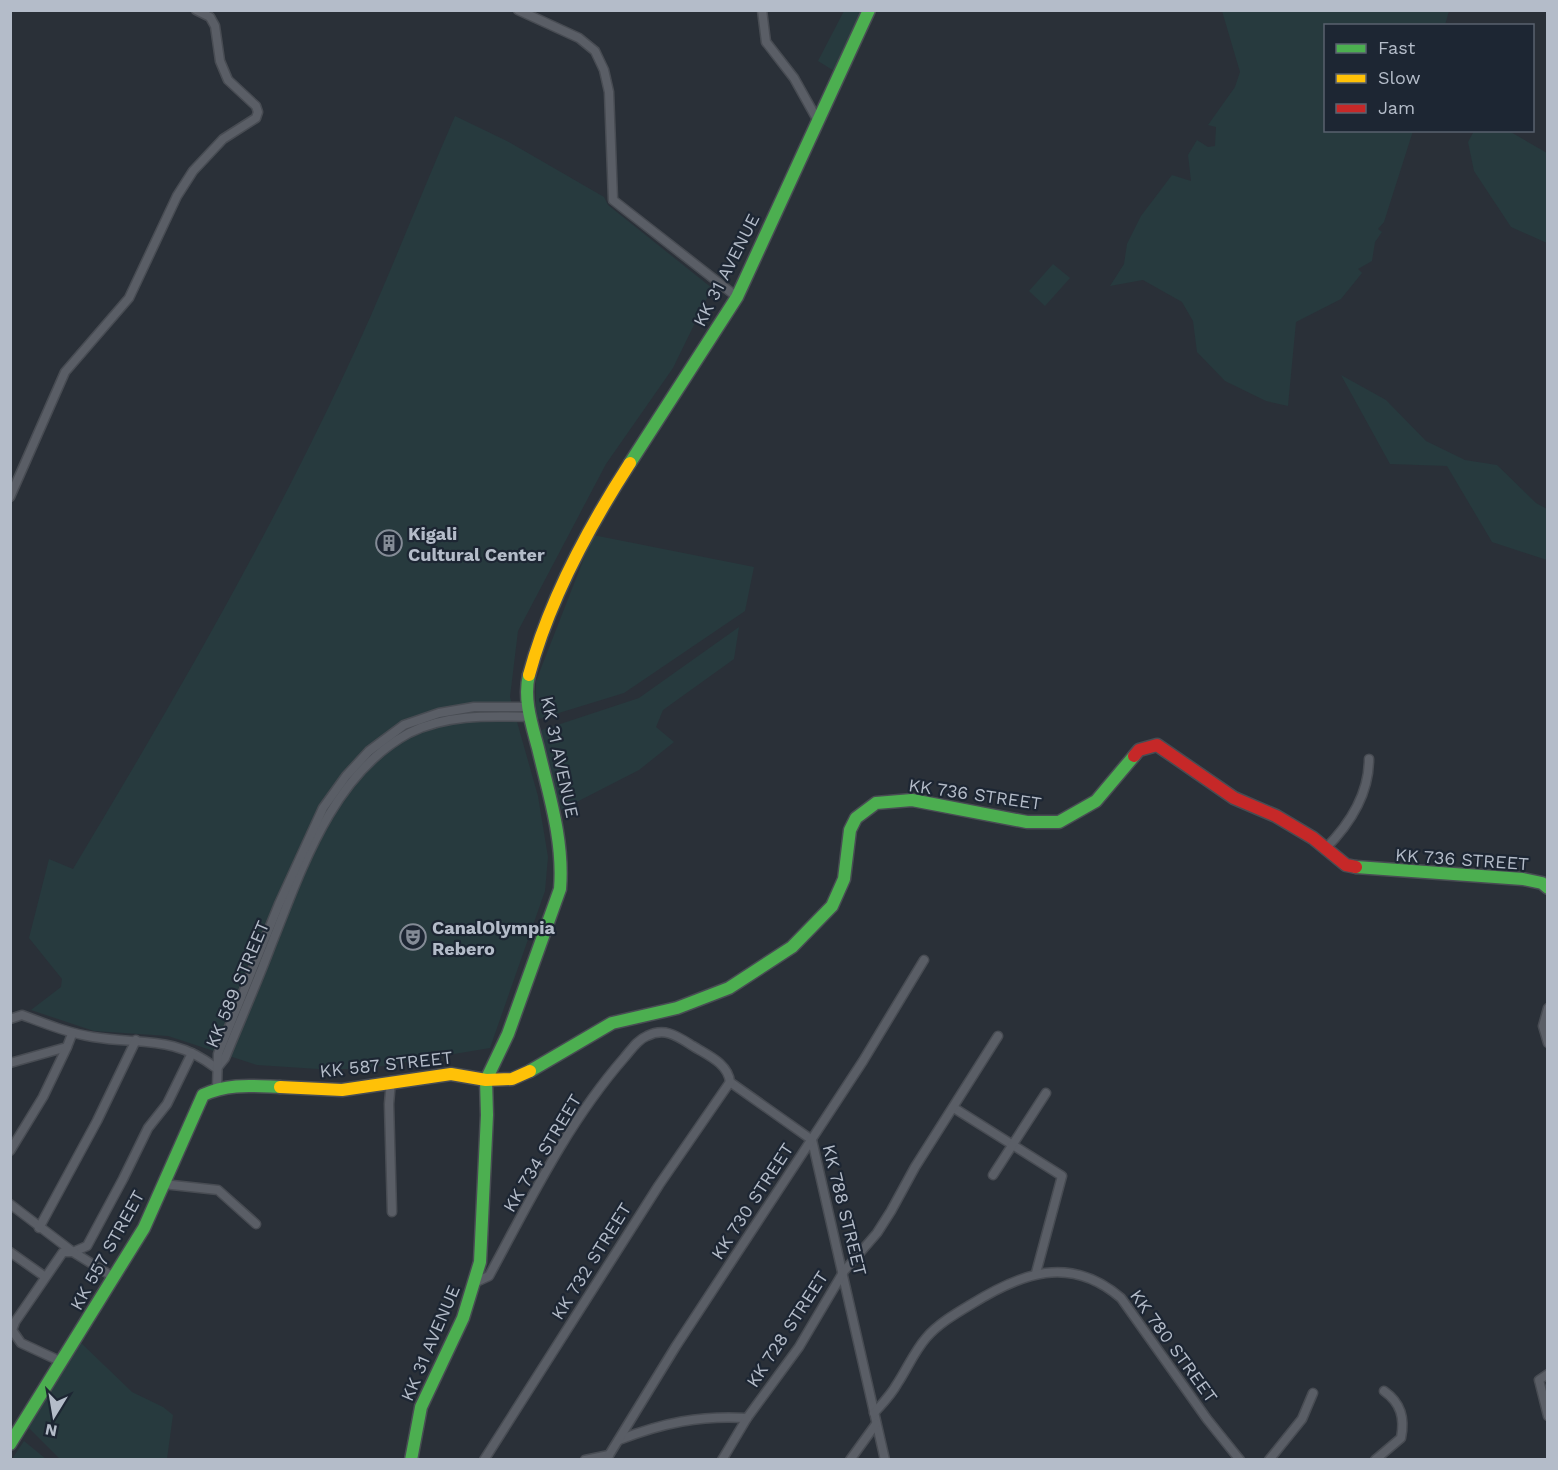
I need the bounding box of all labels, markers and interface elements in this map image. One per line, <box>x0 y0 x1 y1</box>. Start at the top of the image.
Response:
legend <box>1324 24 1534 132</box>
text: Fast <box>1378 37 1416 58</box>
text: Slow <box>1378 67 1421 88</box>
text: Jam <box>1378 97 1415 118</box>
street label: KK 31 AVENUE <box>689 210 763 330</box>
place label: Kigali Cultural Center <box>408 523 545 565</box>
building icon: Kigali Cultural Center <box>374 528 404 558</box>
street label: KK 31 AVENUE <box>537 694 583 820</box>
street label: KK 736 STREET <box>907 774 1043 814</box>
street label: KK 736 STREET <box>1394 844 1530 874</box>
street label: KK 589 STREET <box>201 917 273 1051</box>
place label: CanalOlympia Rebero <box>432 917 555 959</box>
theatre icon: CanalOlympia Rebero <box>398 922 428 952</box>
street label: KK 587 STREET <box>318 1047 454 1081</box>
street label: KK 734 STREET <box>498 1090 586 1216</box>
street label: KK 730 STREET <box>707 1139 797 1263</box>
street label: KK 788 STREET <box>819 1142 871 1278</box>
street label: KK 557 STREET <box>65 1186 149 1314</box>
street label: KK 732 STREET <box>547 1199 635 1323</box>
street label: KK 728 STREET <box>742 1267 832 1391</box>
street label: KK 31 AVENUE <box>396 1282 464 1404</box>
street label: KK 780 STREET <box>1126 1285 1222 1407</box>
north arrow <box>24 1386 84 1446</box>
text: N <box>44 1420 59 1441</box>

